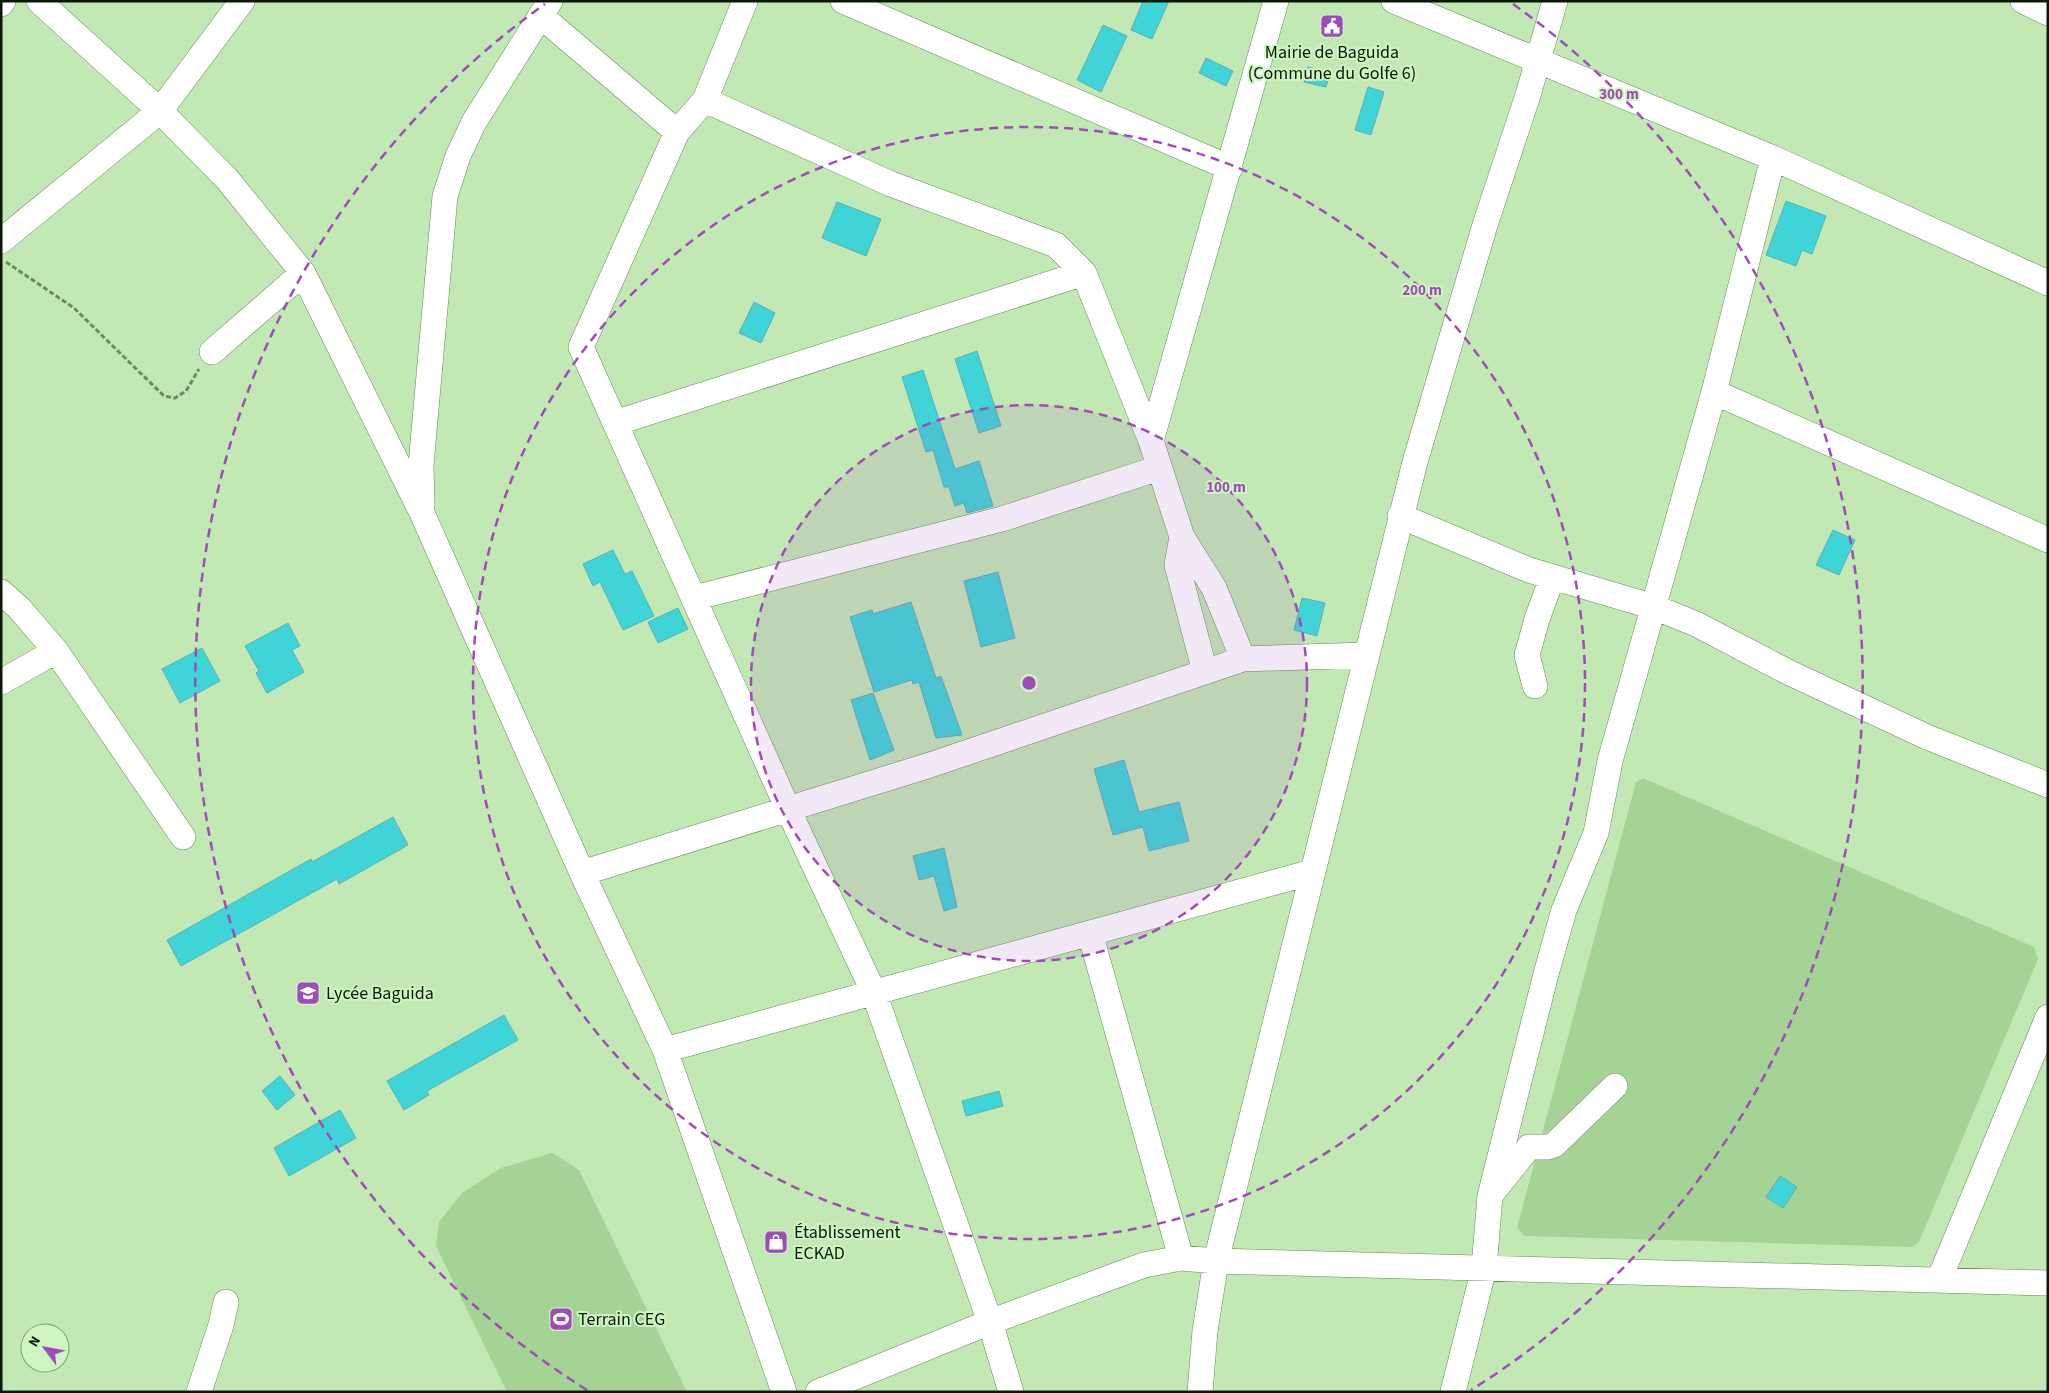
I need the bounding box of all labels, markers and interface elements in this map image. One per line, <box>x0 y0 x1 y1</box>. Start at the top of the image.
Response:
public building icon: Mairie de Baguida (Commune du Golfe 6) <box>1319 13 1345 39</box>
place label: Mairie de Baguida (Commune du Golfe 6) <box>1248 40 1416 86</box>
text: 300 m <box>1599 84 1639 105</box>
text: 200 m <box>1402 280 1442 301</box>
text: 100 m <box>1206 477 1246 498</box>
centre of rings <box>1020 674 1038 692</box>
school or university icon: Lycée Baguida <box>295 980 321 1006</box>
place label: Lycée Baguida <box>326 981 434 1006</box>
place label: Établissement ECKAD <box>794 1220 901 1266</box>
shop icon: Établissement ECKAD <box>763 1229 789 1255</box>
sports icon: Terrain CEG <box>548 1306 574 1332</box>
place label: Terrain CEG <box>578 1307 665 1332</box>
north arrow <box>20 1323 70 1373</box>
text: N <box>24 1332 46 1351</box>

